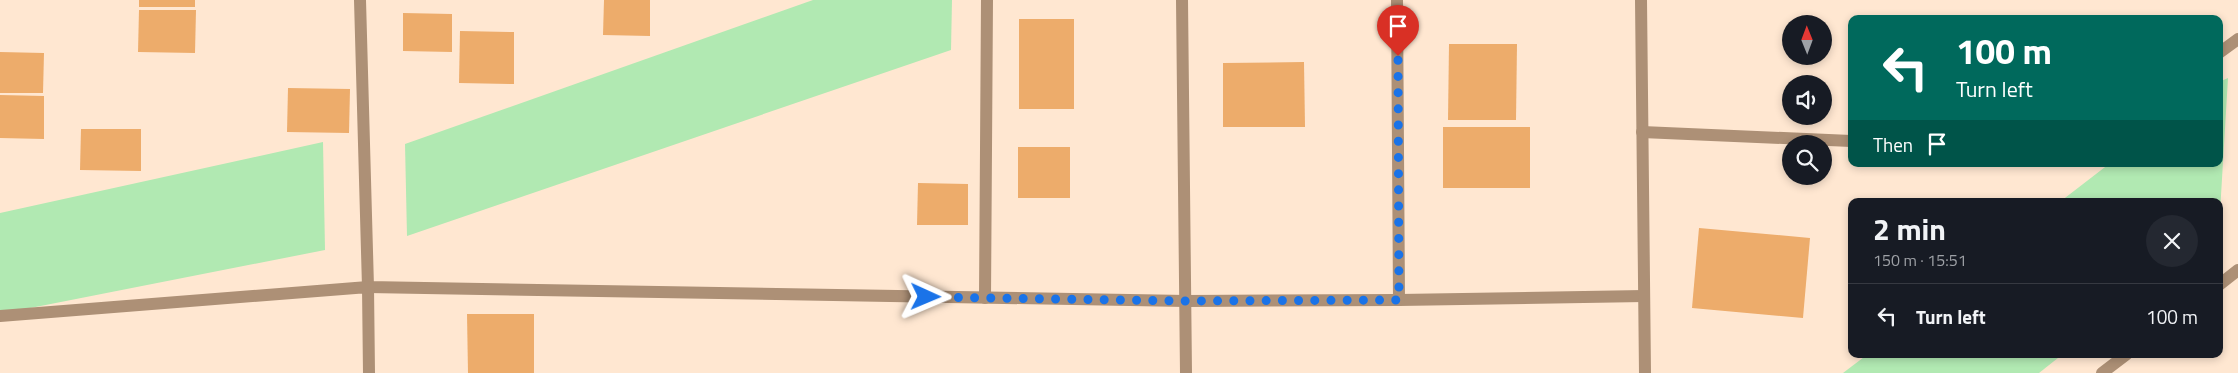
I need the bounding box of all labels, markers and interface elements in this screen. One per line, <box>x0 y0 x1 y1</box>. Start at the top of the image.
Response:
pin <box>1377 5 1419 56</box>
icon: arrive <box>1384 12 1412 40</box>
north arrow <box>1782 15 1832 65</box>
map controls <box>1782 15 1832 185</box>
text: 100 m <box>1956 24 2052 78</box>
icon: left <box>1873 35 1938 100</box>
text: Turn left <box>1956 72 2033 106</box>
button: sound <box>1782 75 1832 125</box>
text: Then <box>1873 130 1913 159</box>
icon: arrive <box>1923 130 1951 158</box>
button: search <box>1782 135 1832 185</box>
text: 2 min <box>1873 206 1946 252</box>
button: close <box>2146 215 2198 267</box>
text: 150 m · 15:51 <box>1873 248 1967 272</box>
position arrow <box>899 270 951 322</box>
icon: left <box>1873 302 1901 330</box>
text: Turn left <box>1916 302 1986 331</box>
text: 100 m <box>2146 302 2198 331</box>

